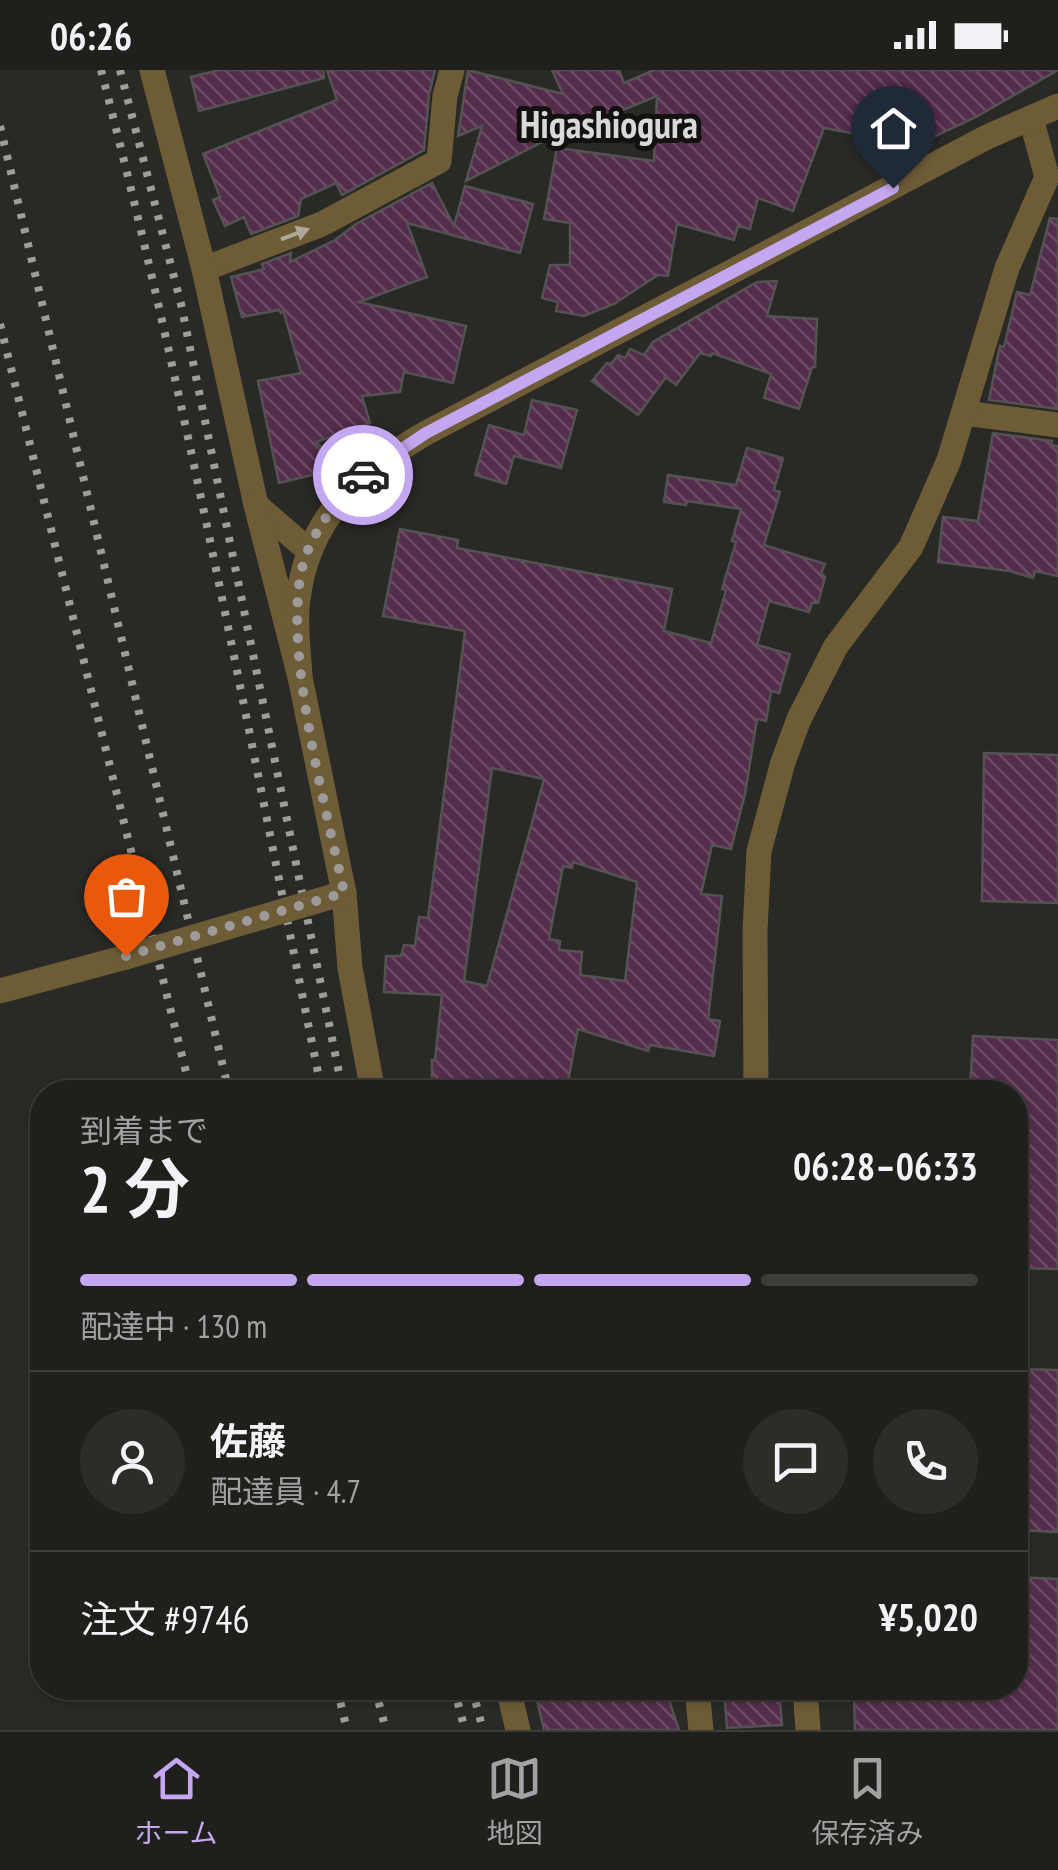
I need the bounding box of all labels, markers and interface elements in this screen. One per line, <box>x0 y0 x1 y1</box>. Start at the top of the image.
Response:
text: 06:26 <box>50 11 132 60</box>
pin <box>851 86 936 189</box>
district label: Higashiogura <box>520 99 698 148</box>
icon: home <box>866 101 921 156</box>
one-way arrow <box>280 226 310 241</box>
courier <box>313 425 413 525</box>
icon: car <box>336 448 391 503</box>
pin <box>84 854 169 957</box>
icon: bag <box>99 869 154 924</box>
text: 到着まで <box>80 1109 208 1151</box>
text: 06:28–06:33 <box>793 1141 978 1190</box>
text: 2 分 <box>80 1146 189 1230</box>
text: 配達中 · 130 m <box>80 1305 267 1347</box>
button: person <box>80 1409 185 1514</box>
button: chat <box>743 1409 848 1514</box>
button: phone <box>873 1409 978 1514</box>
text: 佐藤 <box>210 1416 286 1465</box>
text: 配達員 · 4.7 <box>210 1470 361 1512</box>
text: ¥5,020 <box>879 1592 978 1641</box>
text: 注文 #9746 <box>80 1594 250 1643</box>
tab: ホーム <box>134 1751 218 1851</box>
tab: 地図 <box>487 1751 543 1851</box>
tab: 保存済み <box>811 1751 924 1851</box>

